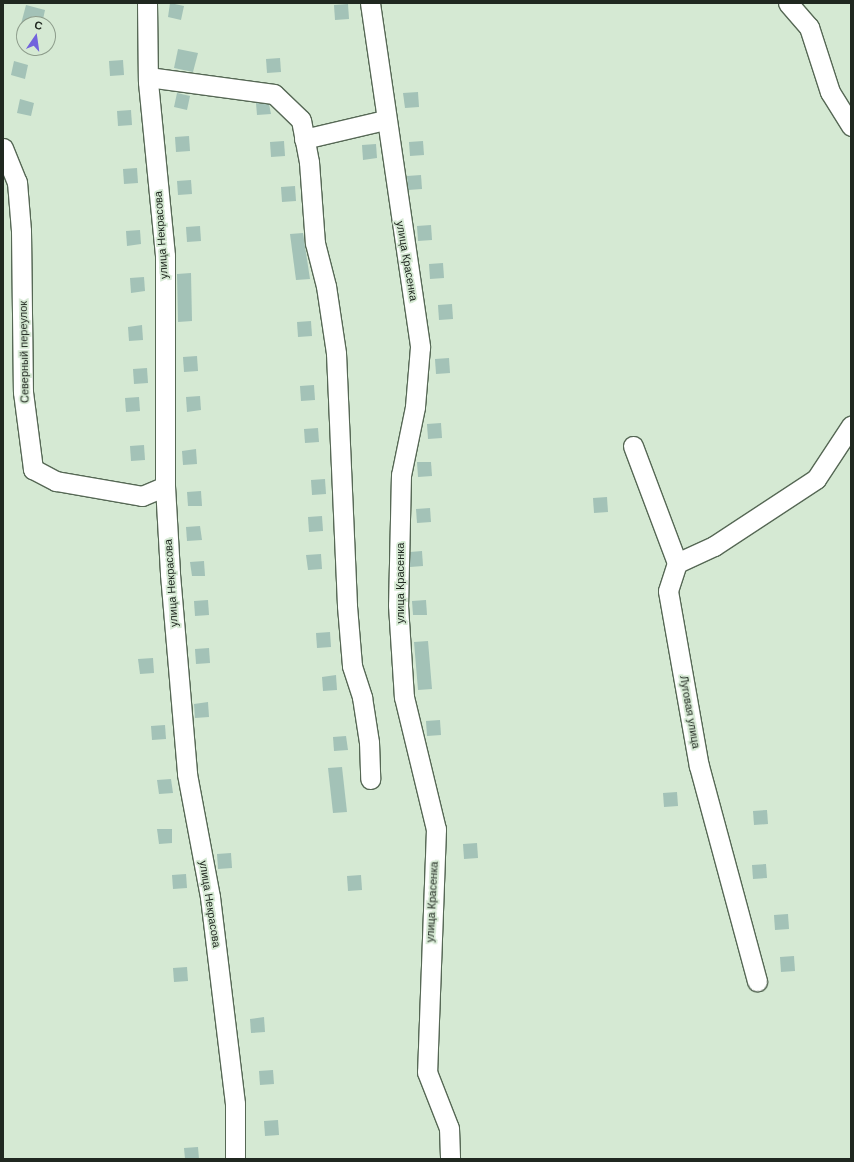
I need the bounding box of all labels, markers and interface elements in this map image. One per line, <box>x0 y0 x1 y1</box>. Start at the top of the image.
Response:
north arrow <box>16 16 56 56</box>
text: С <box>33 19 44 32</box>
street label: улица Некрасова <box>151 191 171 279</box>
street label: улица Красенка <box>393 220 421 302</box>
street label: Северный переулок <box>17 301 31 403</box>
street label: улица Некрасова <box>161 539 181 627</box>
street label: улица Красенка <box>393 543 407 623</box>
street label: Луговая улица <box>677 675 703 749</box>
street label: улица Некрасова <box>197 860 223 948</box>
street label: улица Красенка <box>423 861 441 943</box>

